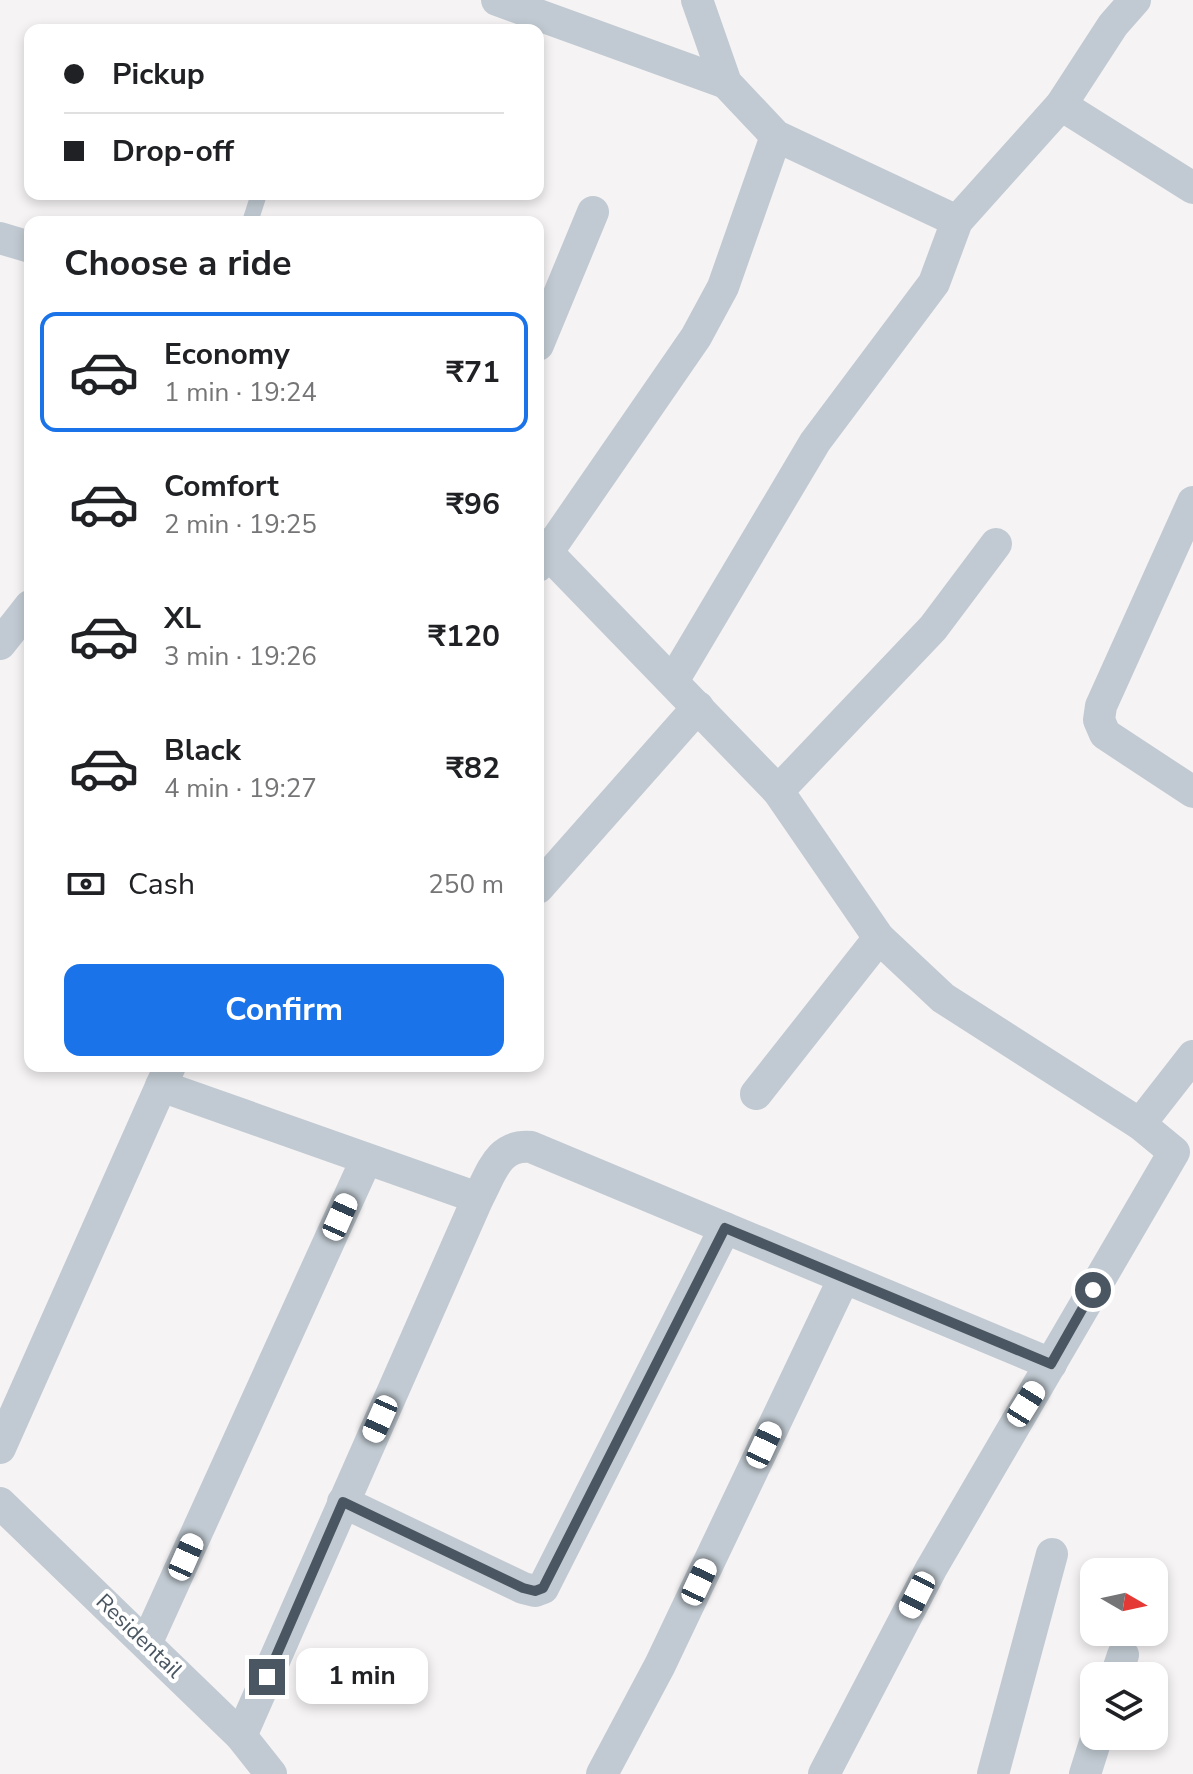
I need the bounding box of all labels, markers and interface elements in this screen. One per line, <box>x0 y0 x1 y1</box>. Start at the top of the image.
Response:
text: Pickup <box>112 54 205 95</box>
text: Drop-off <box>112 131 234 172</box>
text: Choose a ride <box>64 239 292 288</box>
text: Economy <box>164 334 290 375</box>
icon: car <box>68 336 140 408</box>
text: ₹71 <box>446 352 500 393</box>
text: 1 min · 19:24 <box>164 375 317 410</box>
text: Comfort <box>164 466 279 507</box>
icon: car <box>68 468 140 540</box>
text: ₹96 <box>446 484 500 525</box>
text: 2 min · 19:25 <box>164 507 317 542</box>
text: XL <box>164 598 201 639</box>
icon: car <box>68 600 140 672</box>
text: ₹120 <box>428 616 500 657</box>
text: 3 min · 19:26 <box>164 639 317 674</box>
text: Black <box>164 730 241 771</box>
icon: car <box>68 732 140 804</box>
text: ₹82 <box>446 748 500 789</box>
text: 4 min · 19:27 <box>164 771 317 806</box>
icon: cash <box>64 862 108 906</box>
text: Cash <box>128 864 195 905</box>
text: 250 m <box>428 867 504 902</box>
button: Confirm <box>64 964 504 1056</box>
car <box>319 1190 361 1244</box>
route start <box>1075 1272 1111 1308</box>
car <box>1003 1377 1049 1431</box>
car <box>359 1392 401 1446</box>
car <box>743 1418 785 1472</box>
car <box>165 1530 207 1584</box>
car <box>678 1555 720 1609</box>
north arrow <box>1080 1558 1168 1646</box>
map controls <box>1080 1558 1168 1750</box>
car <box>895 1568 939 1622</box>
street label: Residentail <box>89 1587 189 1685</box>
callout: 1 min <box>295 1649 427 1705</box>
text: 1 min <box>328 1658 396 1693</box>
route end <box>249 1659 285 1695</box>
button: layers <box>1080 1662 1168 1750</box>

